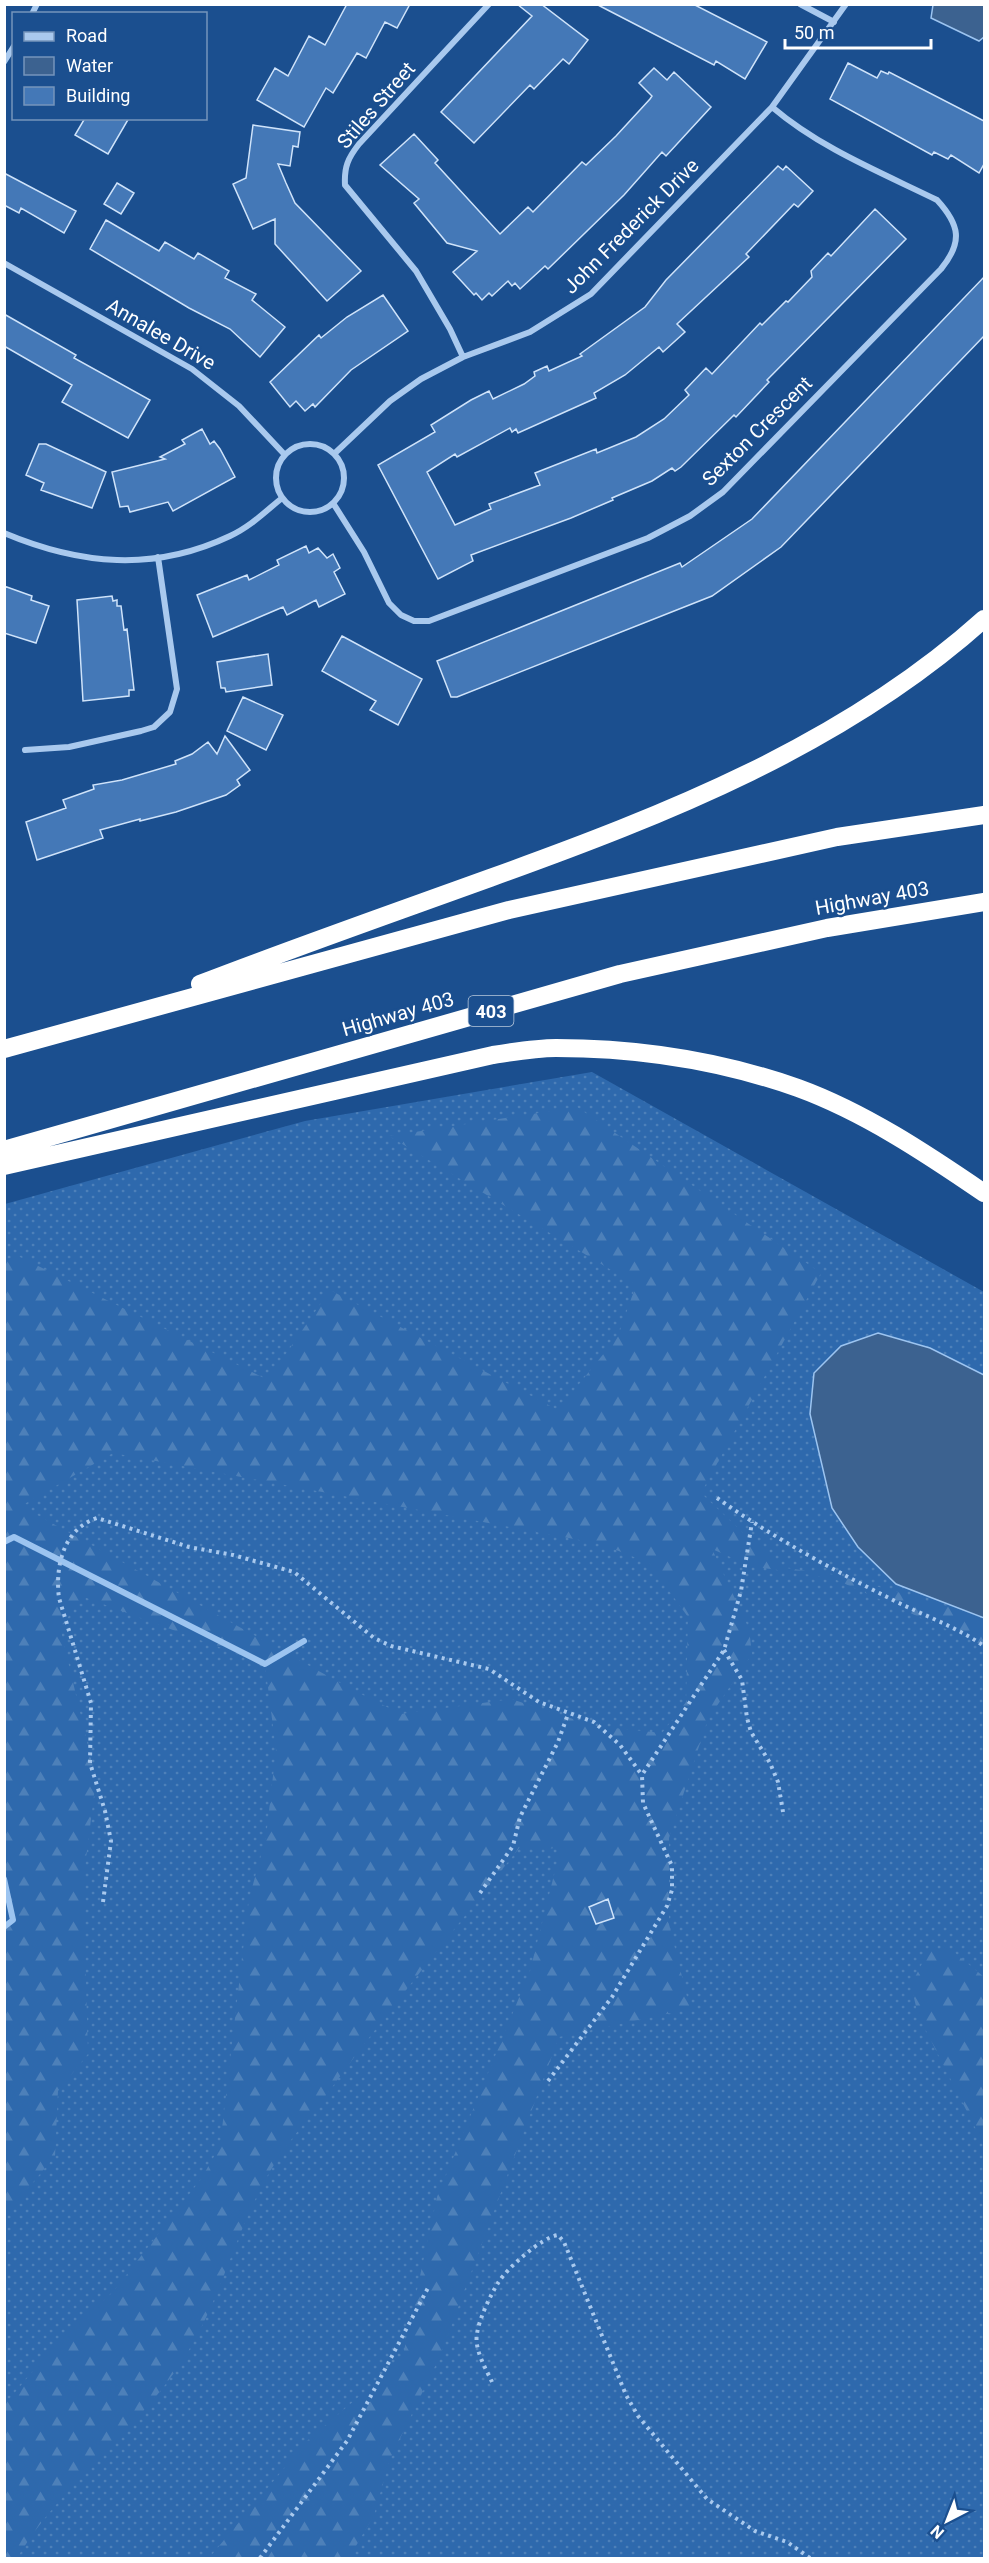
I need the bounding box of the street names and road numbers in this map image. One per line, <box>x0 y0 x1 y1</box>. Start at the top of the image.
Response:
street label: Stiles Street <box>332 57 420 153</box>
street label: John Frederick Drive <box>558 153 704 299</box>
street label: Annalee Drive <box>102 293 220 375</box>
street label: Sexton Crescent <box>697 371 817 491</box>
street label: Highway 403 <box>813 876 931 920</box>
street label: Highway 403 <box>339 987 457 1041</box>
road number: 403 <box>468 996 514 1026</box>

